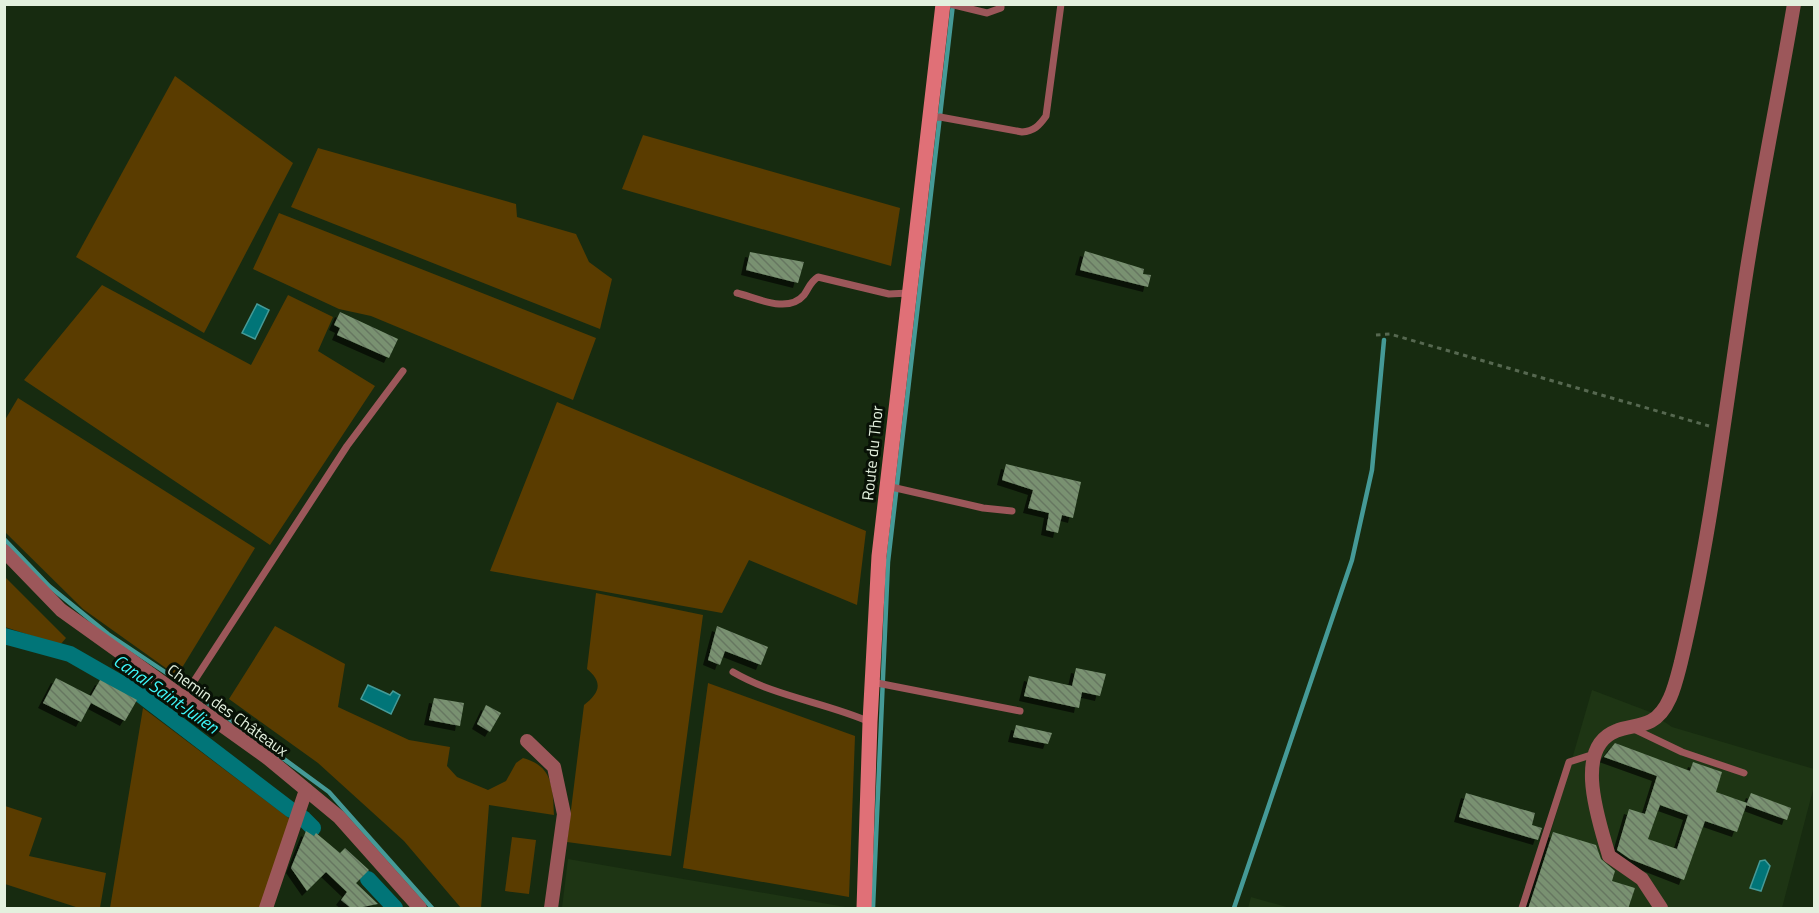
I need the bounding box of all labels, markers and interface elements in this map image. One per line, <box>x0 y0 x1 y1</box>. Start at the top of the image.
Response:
street label: Route du Thor <box>855 404 889 502</box>
water label: Canal Saint-Julien <box>108 647 225 741</box>
street label: Chemin des Châteaux <box>162 658 294 762</box>

